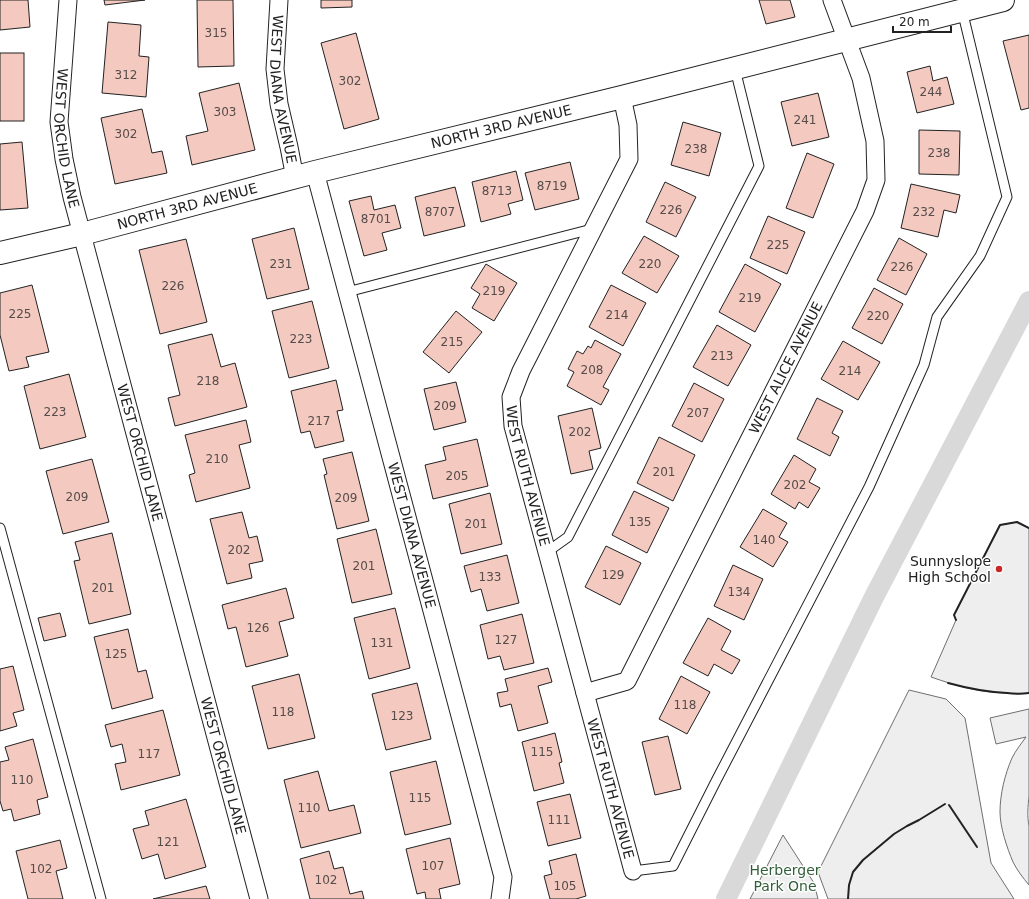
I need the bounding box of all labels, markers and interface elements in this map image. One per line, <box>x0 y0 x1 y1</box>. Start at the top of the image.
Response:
scale bar <box>893 8 951 34</box>
street label: WEST DIANA AVENUE <box>267 14 300 165</box>
text: 20 m <box>899 15 930 29</box>
house number: 315 <box>205 26 227 40</box>
street label: WEST ORCHID LANE <box>51 68 83 210</box>
house number: 312 <box>115 68 137 82</box>
house number: 302 <box>339 74 361 88</box>
house number: 244 <box>920 85 942 99</box>
street label: NORTH 3RD AVENUE <box>429 102 573 151</box>
house number: 303 <box>214 105 236 119</box>
house number: 241 <box>794 113 816 127</box>
house number: 302 <box>115 127 137 141</box>
house number: 238 <box>685 142 707 156</box>
house number: 238 <box>928 146 950 160</box>
house number: 8719 <box>537 179 567 193</box>
street label: NORTH 3RD AVENUE <box>115 180 259 232</box>
house number: 8713 <box>482 184 512 198</box>
house number: 226 <box>660 203 682 217</box>
house number: 8707 <box>425 205 455 219</box>
house number: 232 <box>913 205 935 219</box>
house number: 8701 <box>361 212 391 226</box>
house number: 225 <box>767 238 789 252</box>
house number: 231 <box>270 257 292 271</box>
house number: 220 <box>639 257 661 271</box>
house number: 226 <box>891 260 913 274</box>
house number: 226 <box>162 279 184 293</box>
house number: 219 <box>483 284 505 298</box>
house number: 219 <box>739 291 761 305</box>
street label: WEST ALICE AVENUE <box>746 299 826 436</box>
house number: 225 <box>9 307 31 321</box>
house number: 214 <box>606 308 628 322</box>
house number: 220 <box>867 309 889 323</box>
house number: 223 <box>290 332 312 346</box>
house number: 215 <box>441 335 463 349</box>
house number: 213 <box>711 349 733 363</box>
house number: 208 <box>581 363 603 377</box>
house number: 214 <box>839 364 861 378</box>
house number: 218 <box>197 374 219 388</box>
street label: WEST ORCHID LANE <box>114 382 166 523</box>
house number: 209 <box>434 399 456 413</box>
house number: 223 <box>44 405 66 419</box>
street label: WEST RUTH AVENUE <box>504 405 553 548</box>
house number: 207 <box>687 406 709 420</box>
house number: 217 <box>308 414 330 428</box>
house number: 202 <box>569 425 591 439</box>
house number: 210 <box>206 452 228 466</box>
street label: WEST DIANA AVENUE <box>385 461 439 610</box>
house number: 201 <box>653 465 675 479</box>
house number: 205 <box>446 469 468 483</box>
house number: 202 <box>784 478 806 492</box>
house number: 209 <box>66 490 88 504</box>
house number: 209 <box>335 491 357 505</box>
house number: 135 <box>629 515 651 529</box>
house number: 201 <box>465 517 487 531</box>
house number: 140 <box>753 533 775 547</box>
house number: 202 <box>228 543 250 557</box>
place label: Sunnyslope High School <box>908 553 991 585</box>
house number: 201 <box>353 559 375 573</box>
marker: Sunnyslope High School <box>994 564 1004 574</box>
house number: 129 <box>602 568 624 582</box>
house number: 133 <box>479 570 501 584</box>
house number: 201 <box>92 581 114 595</box>
house number: 134 <box>728 585 750 599</box>
house number: 126 <box>247 621 269 635</box>
house number: 127 <box>495 633 517 647</box>
house number: 131 <box>371 636 393 650</box>
house number: 125 <box>105 647 127 661</box>
street label: WEST ORCHID LANE <box>198 695 249 836</box>
house number: 118 <box>674 698 696 712</box>
house number: 118 <box>272 705 294 719</box>
house number: 123 <box>391 709 413 723</box>
street label: WEST RUTH AVENUE <box>584 717 637 861</box>
house number: 115 <box>531 745 553 759</box>
house number: 117 <box>138 747 160 761</box>
house number: 110 <box>11 773 33 787</box>
house number: 115 <box>409 791 431 805</box>
house number: 110 <box>298 801 320 815</box>
house number: 111 <box>548 813 570 827</box>
house number: 121 <box>157 835 179 849</box>
house number: 107 <box>422 859 444 873</box>
house number: 102 <box>30 862 52 876</box>
park label: Herberger Park One <box>749 862 821 894</box>
house number: 102 <box>315 873 337 887</box>
house number: 105 <box>554 879 576 893</box>

